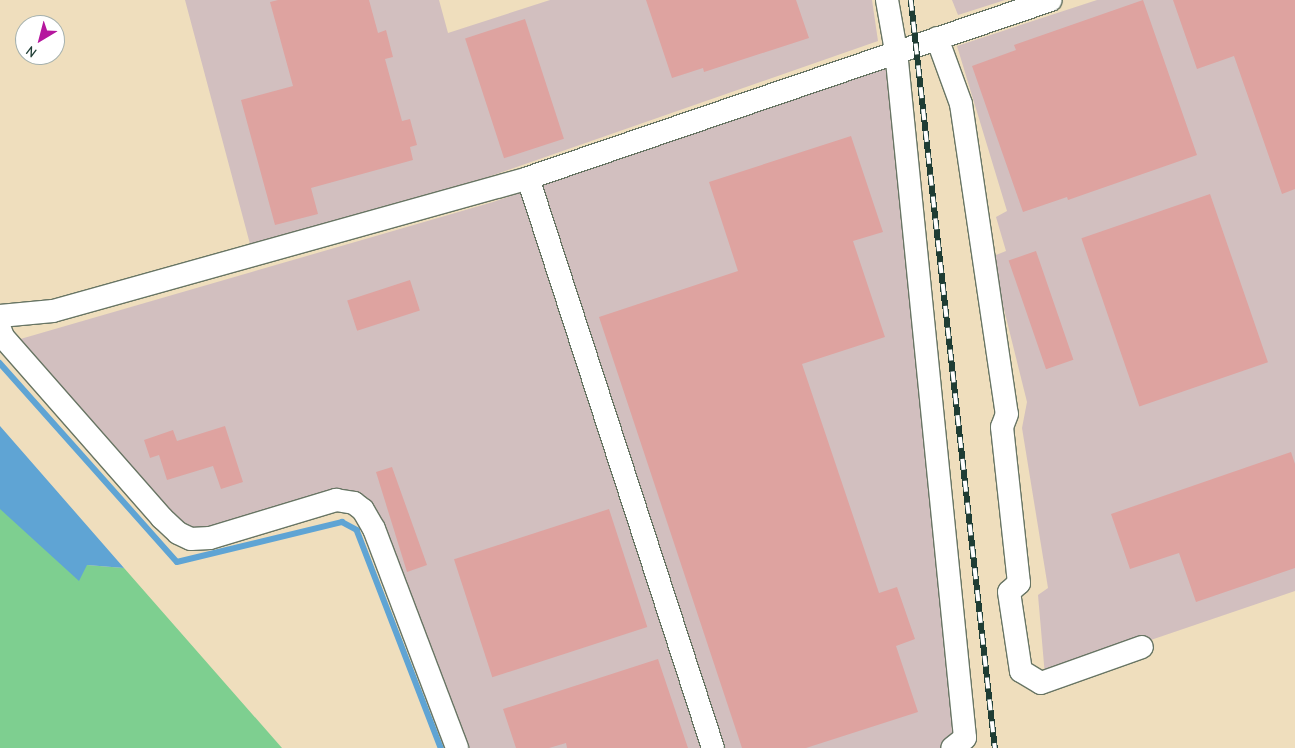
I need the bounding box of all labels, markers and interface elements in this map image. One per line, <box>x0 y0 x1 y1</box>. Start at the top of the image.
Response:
north arrow <box>15 15 65 65</box>
text: N <box>23 42 40 61</box>

